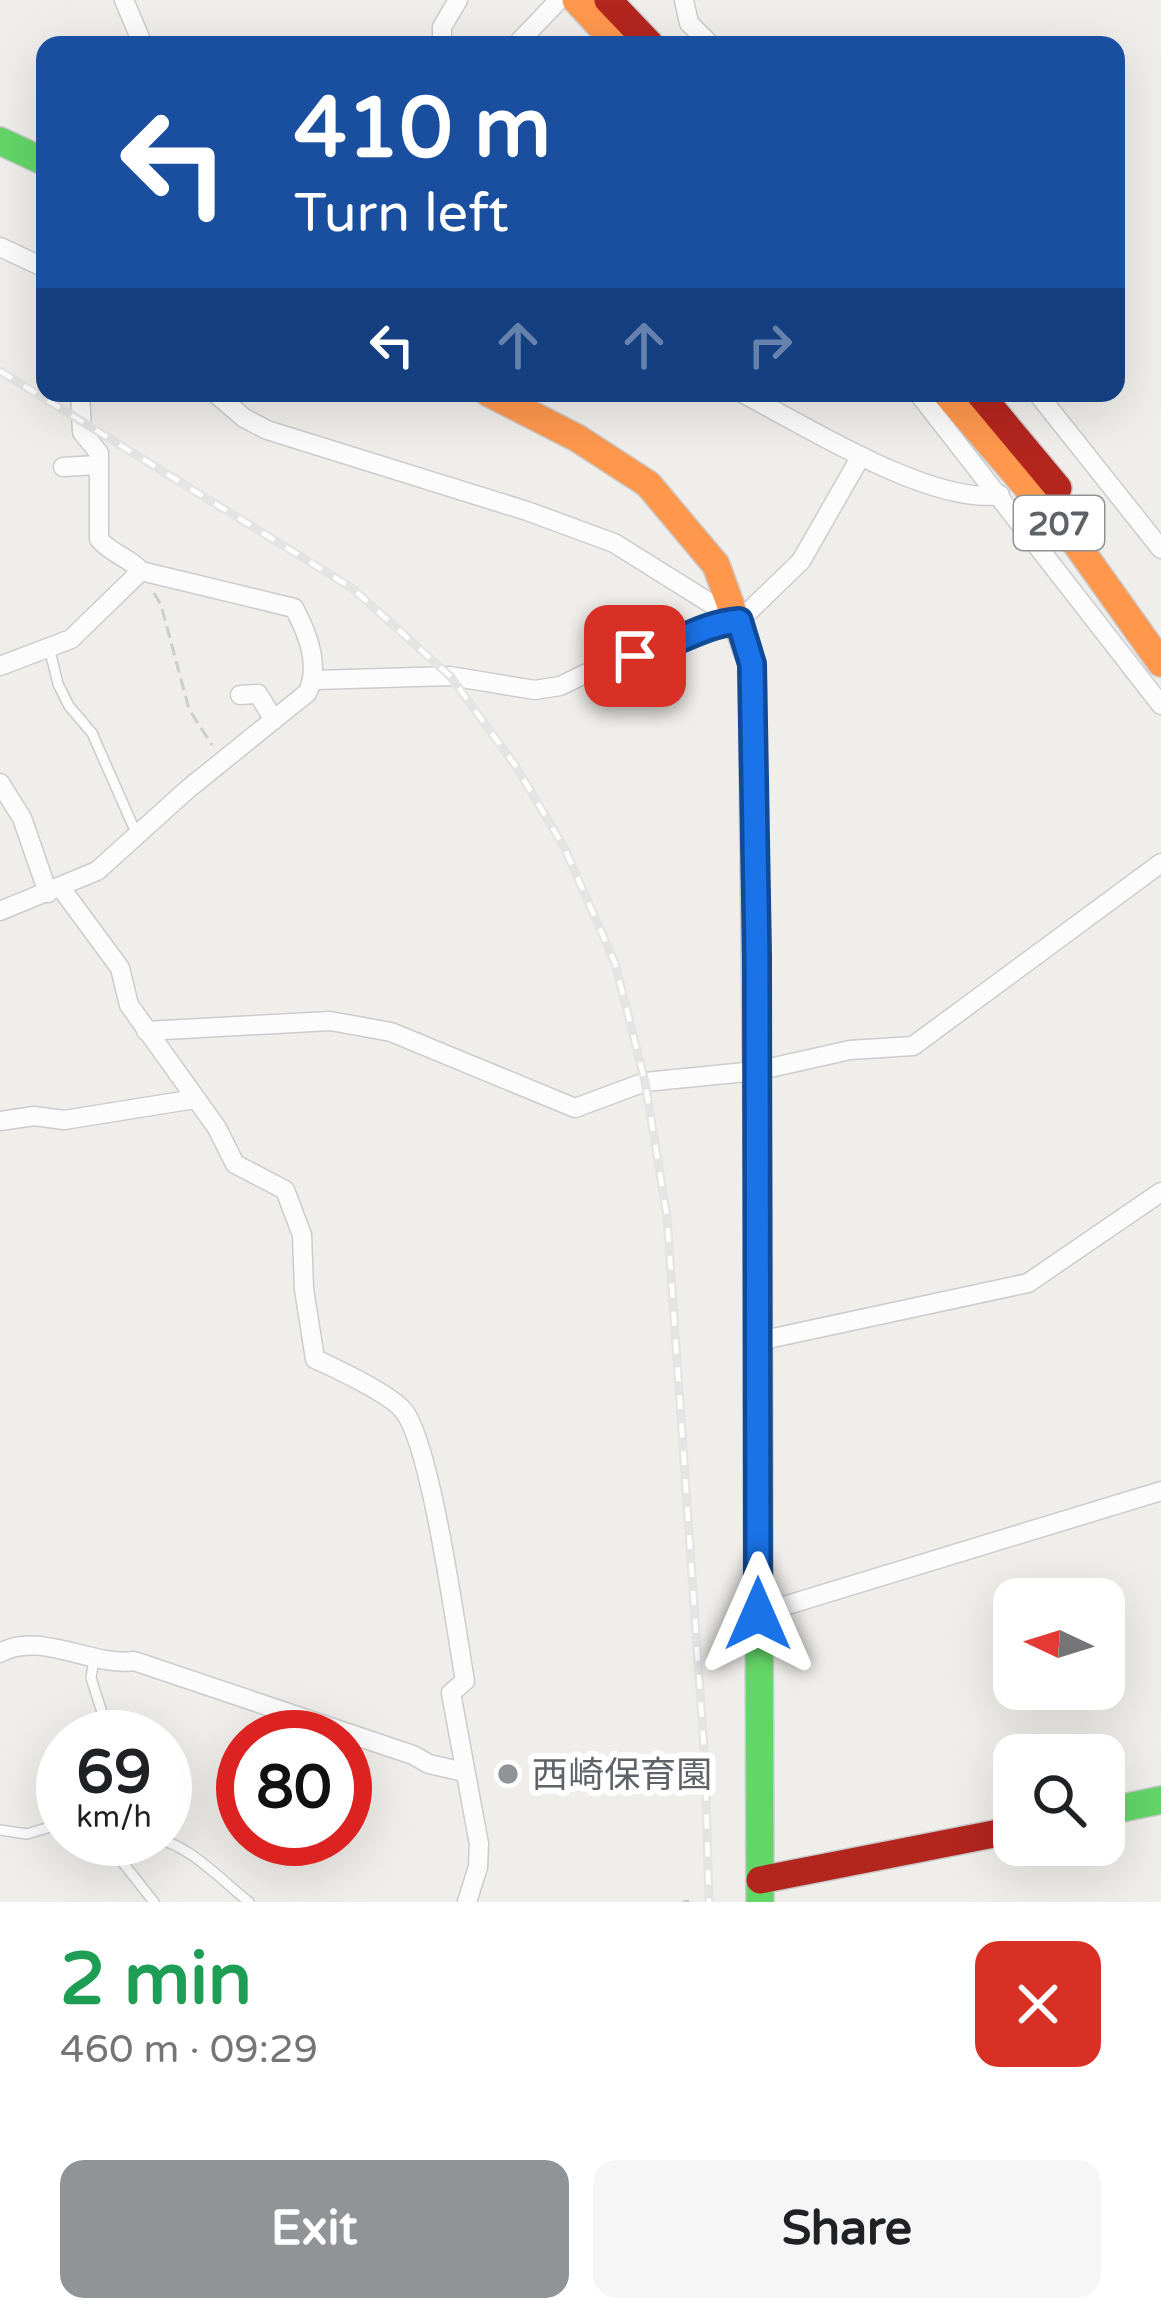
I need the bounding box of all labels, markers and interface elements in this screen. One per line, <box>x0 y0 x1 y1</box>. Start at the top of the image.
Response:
text: 410 m <box>294 79 551 180</box>
icon: left <box>96 84 252 240</box>
text: Turn left <box>294 181 509 246</box>
icon: left <box>359 312 425 378</box>
icon: ahead <box>485 312 551 378</box>
icon: ahead <box>611 312 677 378</box>
icon: right <box>737 312 803 378</box>
road number: 207 <box>1014 496 1104 550</box>
pin <box>584 605 686 707</box>
icon: arrive <box>602 623 668 689</box>
position arrow <box>695 1551 821 1677</box>
north arrow <box>993 1578 1125 1710</box>
map controls <box>993 1578 1125 1866</box>
speed limit sign: 80 <box>216 1710 372 1866</box>
button: search <box>993 1734 1125 1866</box>
text: 69 <box>76 1737 152 1809</box>
place label: 西崎保育園 <box>532 1754 712 1797</box>
marker: 西崎保育園 <box>495 1761 521 1787</box>
text: km/h <box>76 1799 152 1836</box>
text: 2 min <box>60 1937 252 2024</box>
button: close <box>975 1941 1101 2067</box>
text: 460 m · 09:29 <box>60 2026 318 2073</box>
button: Exit <box>60 2160 569 2298</box>
button: Share <box>593 2160 1101 2298</box>

